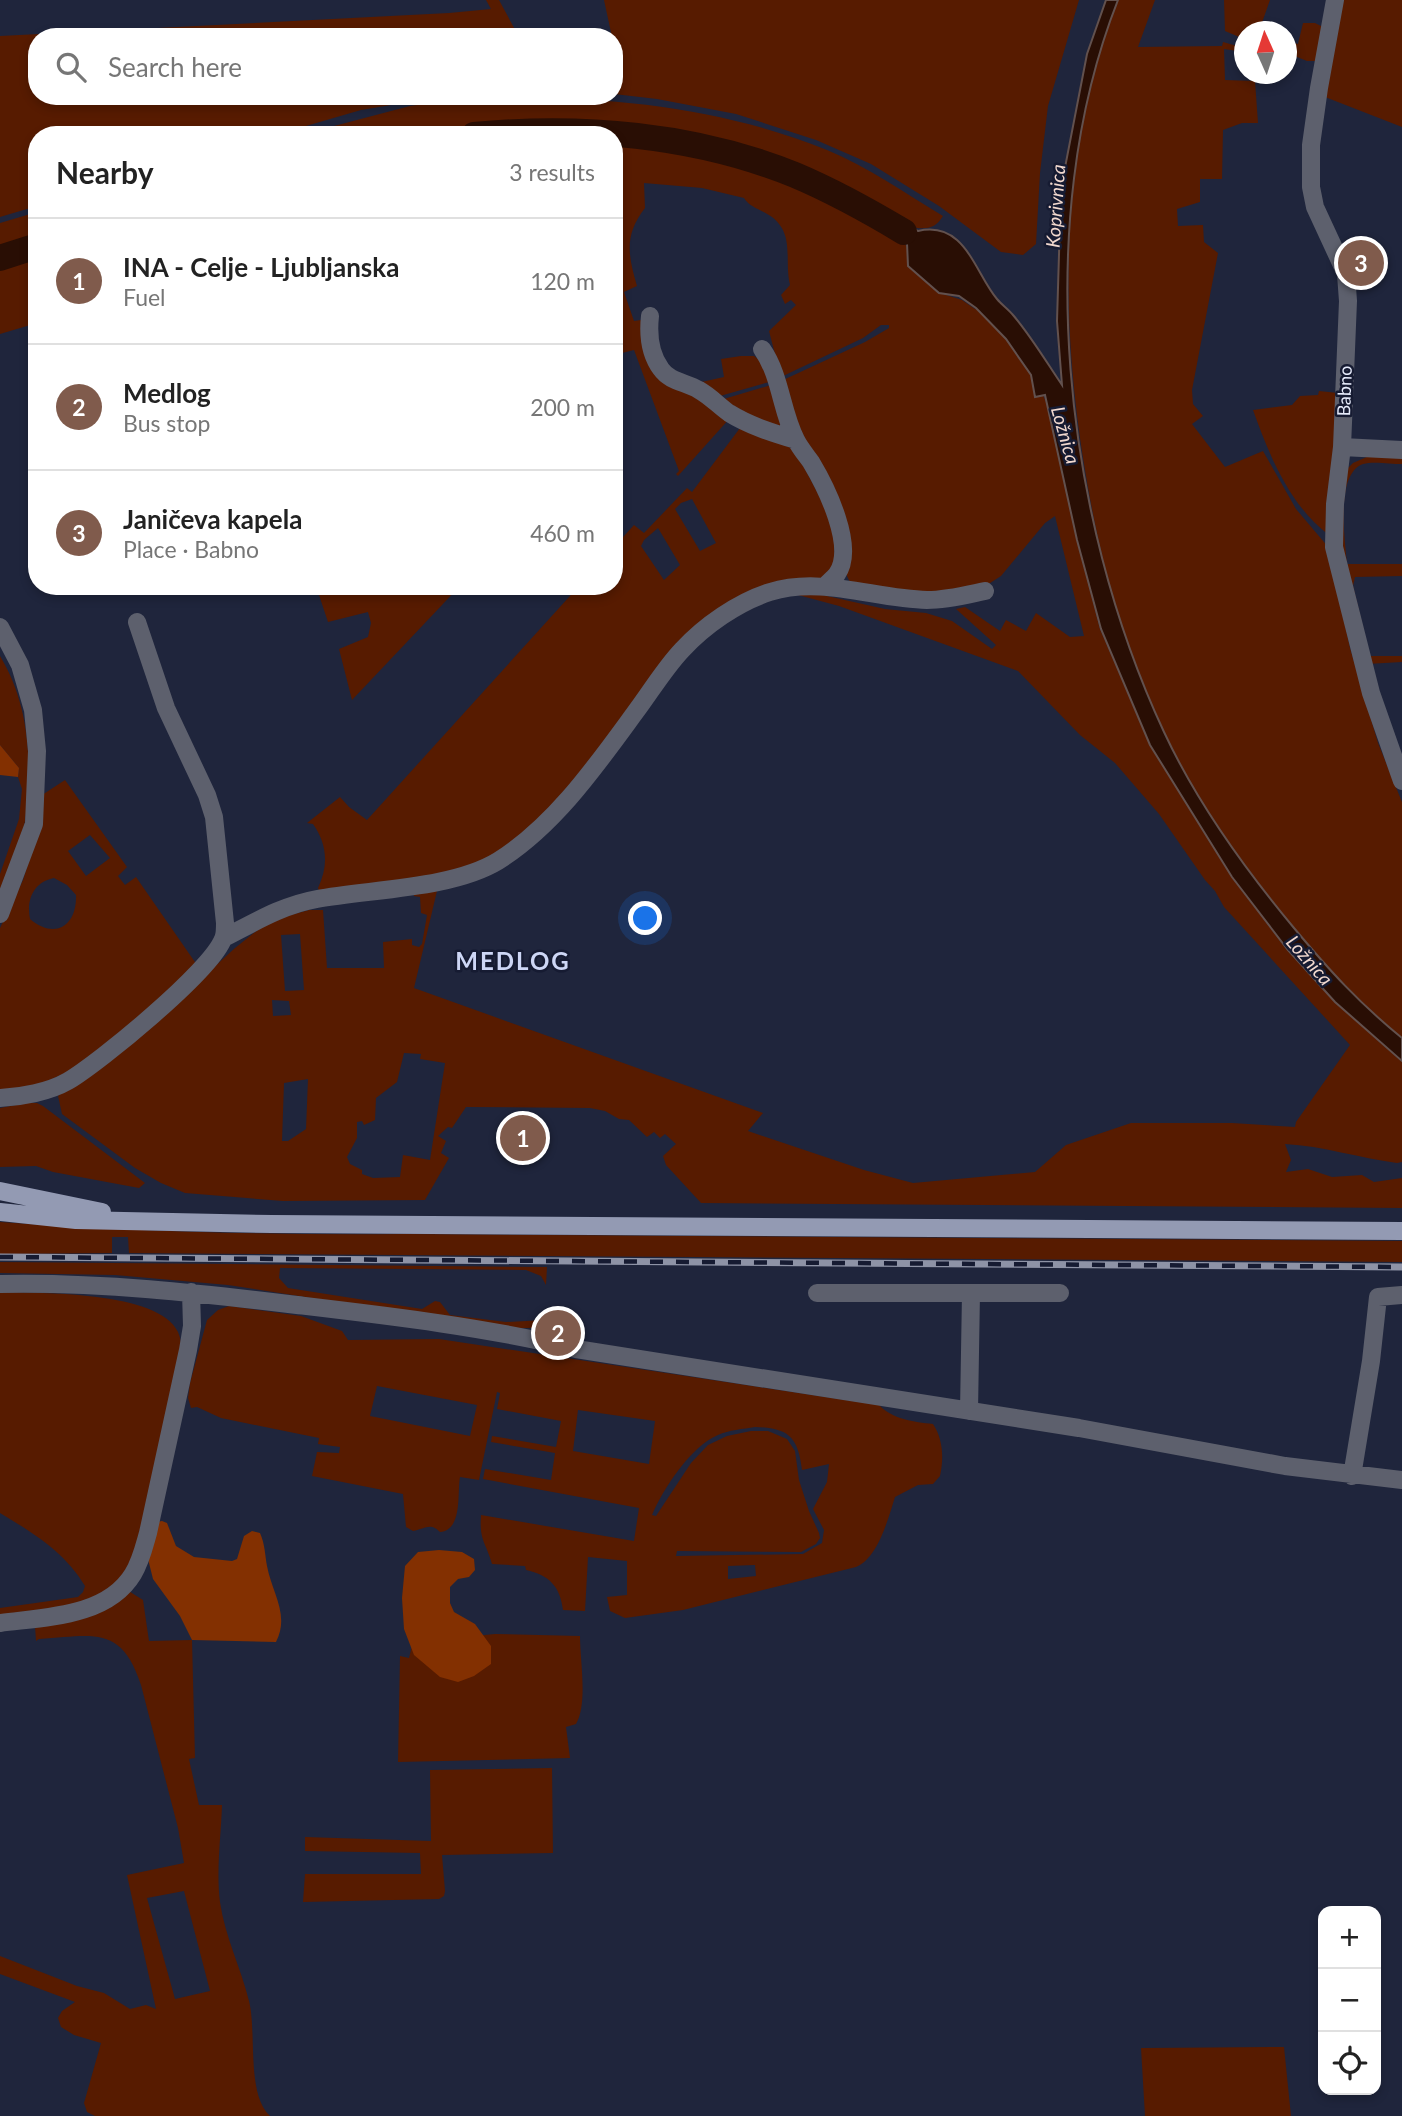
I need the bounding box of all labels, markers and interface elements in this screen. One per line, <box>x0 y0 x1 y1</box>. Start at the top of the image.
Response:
north arrow <box>1234 21 1297 84</box>
search box <box>28 28 623 105</box>
icon: search <box>52 48 90 86</box>
text: Search here <box>108 51 242 83</box>
text: Nearby <box>56 154 154 190</box>
text: 3 results <box>509 158 595 186</box>
water label: Koprivnica <box>1041 164 1069 248</box>
pin: 3 <box>1338 237 1384 289</box>
text: INA - Celje - Ljubljanska <box>123 251 399 283</box>
text: 1 <box>72 267 86 295</box>
text: 120 m <box>530 267 595 295</box>
text: Fuel <box>123 283 166 311</box>
street label: Babno <box>1332 365 1356 417</box>
text: Medlog <box>123 377 211 409</box>
text: 2 <box>72 393 86 421</box>
text: 200 m <box>530 393 595 421</box>
water label: Ložnica <box>1047 404 1085 466</box>
text: Bus stop <box>123 409 210 437</box>
text: Janičeva kapela <box>123 503 302 535</box>
text: 3 <box>72 519 86 547</box>
text: 460 m <box>530 519 595 547</box>
text: Place · Babno <box>123 535 259 563</box>
your location <box>628 901 662 935</box>
water label: Ložnica <box>1282 930 1338 990</box>
district label: MEDLOG <box>455 946 571 975</box>
pin: 1 <box>500 1112 546 1164</box>
pin: 2 <box>535 1307 581 1359</box>
map controls <box>1318 1906 1381 2095</box>
button: + <box>1318 1906 1381 1969</box>
button: − <box>1318 1969 1381 2032</box>
button: locate <box>1318 2032 1381 2095</box>

